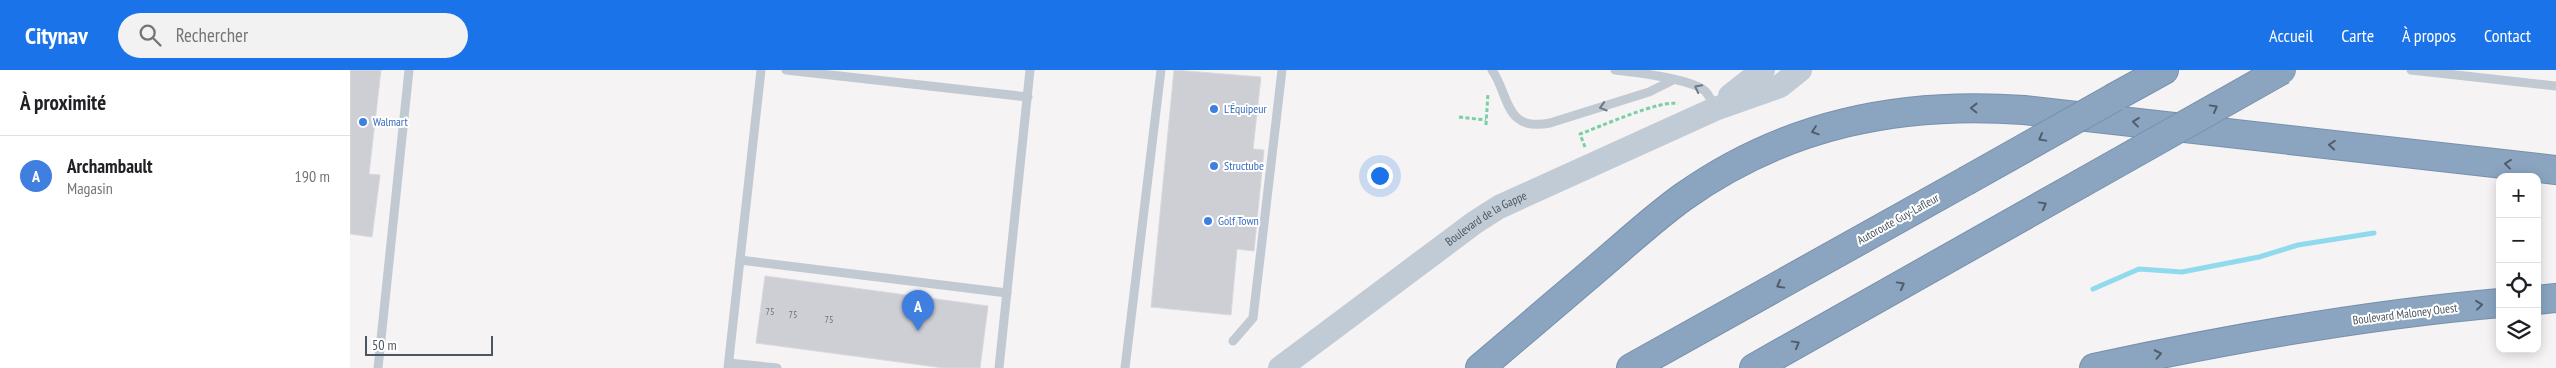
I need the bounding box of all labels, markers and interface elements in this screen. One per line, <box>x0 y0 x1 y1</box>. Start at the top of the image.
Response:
search box <box>118 13 468 58</box>
text: Citynav <box>25 20 88 51</box>
icon: search <box>136 21 164 49</box>
text: Rechercher <box>176 23 248 47</box>
text: Accueil <box>2269 24 2313 47</box>
text: Carte <box>2341 24 2374 47</box>
text: À propos <box>2402 24 2456 47</box>
text: Contact <box>2484 24 2531 47</box>
one-way arrow <box>1694 84 1703 94</box>
text: À proximité <box>20 89 106 116</box>
place label: L'Équipeur <box>1224 101 1267 116</box>
one-way arrow <box>1599 101 1607 111</box>
one-way arrow <box>1970 102 1978 113</box>
marker: L'Équipeur <box>1208 103 1220 115</box>
one-way arrow <box>2209 105 2218 115</box>
place label: Walmart <box>373 114 408 129</box>
marker: Walmart <box>357 116 369 128</box>
one-way arrow <box>2132 117 2140 128</box>
one-way arrow <box>1811 126 1819 136</box>
one-way arrow <box>2039 132 2048 142</box>
one-way arrow <box>2328 139 2336 150</box>
text: Archambault <box>67 154 153 178</box>
place label: Structube <box>1224 158 1264 173</box>
one-way arrow <box>2503 159 2511 170</box>
marker: Structube <box>1208 160 1220 172</box>
your location <box>1367 163 1393 189</box>
text: A <box>32 166 40 186</box>
text: 190 m <box>295 166 330 186</box>
map controls <box>2496 173 2541 353</box>
button: + <box>2496 173 2541 218</box>
text: Magasin <box>67 178 113 198</box>
street label: Boulevard de la Gappe <box>1442 187 1529 249</box>
street label: Autoroute Guy-Lafleur <box>1854 189 1942 247</box>
one-way arrow <box>2037 201 2046 211</box>
place label: Golf Town <box>1218 213 1259 228</box>
marker: Golf Town <box>1202 215 1214 227</box>
button: − <box>2496 218 2541 263</box>
button: locate <box>2496 263 2541 308</box>
one-way arrow <box>1776 279 1785 289</box>
one-way arrow <box>1896 281 1905 291</box>
pin: A <box>902 290 934 331</box>
street label: Boulevard Maloney Ouest <box>2352 300 2459 327</box>
one-way arrow <box>2476 300 2484 311</box>
house number: 75 <box>766 305 775 318</box>
house number: 75 <box>789 308 798 321</box>
button: layers <box>2496 308 2541 353</box>
house number: 75 <box>825 313 834 326</box>
scale bar <box>365 333 492 356</box>
text: 50 m <box>372 336 397 354</box>
one-way arrow <box>1791 340 1800 350</box>
one-way arrow <box>2154 350 2163 360</box>

